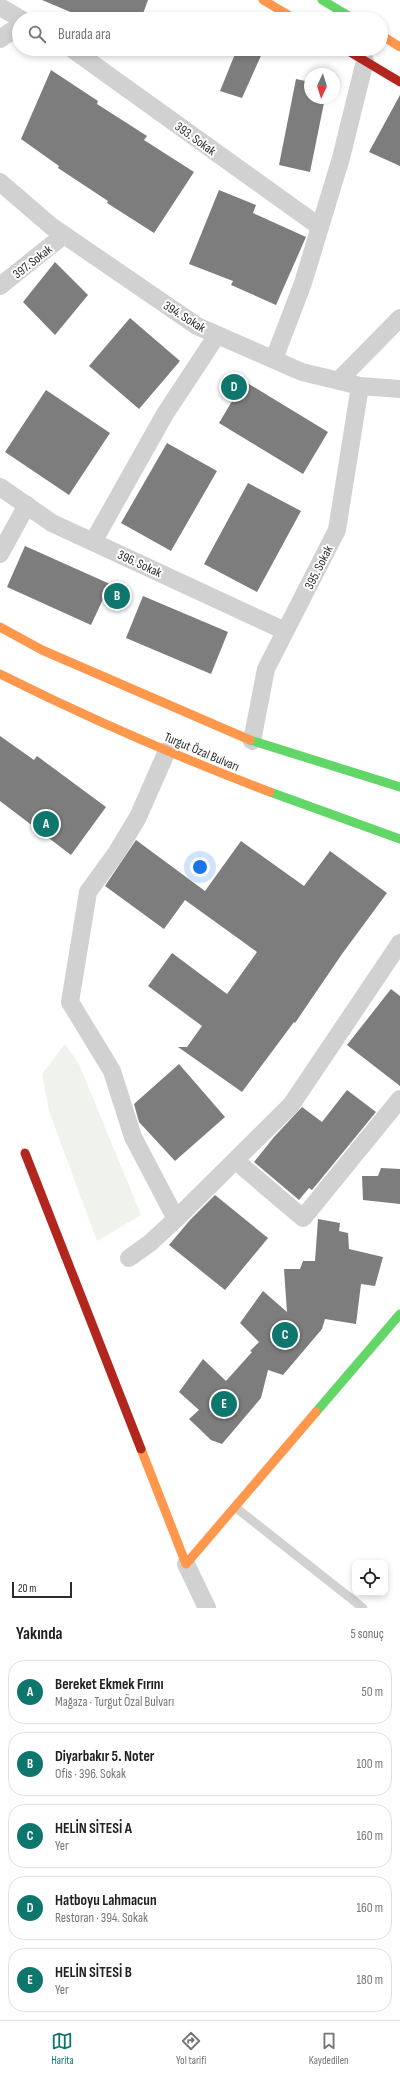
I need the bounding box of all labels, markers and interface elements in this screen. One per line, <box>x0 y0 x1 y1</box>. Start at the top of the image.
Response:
search box <box>12 12 388 56</box>
icon: search <box>26 23 48 45</box>
text: Burada ara <box>58 25 111 44</box>
north arrow <box>304 68 340 104</box>
street label: 393. Sokak <box>172 119 219 159</box>
street label: 397. Sokak <box>10 241 56 282</box>
street label: 394. Sokak <box>160 298 209 336</box>
pin: D <box>221 372 247 402</box>
street label: 395. Sokak <box>301 543 337 592</box>
street label: 396. Sokak <box>115 547 164 581</box>
pin: B <box>104 581 130 611</box>
street label: Turgut Özal Bulvarı <box>162 728 242 775</box>
pin: A <box>33 809 59 839</box>
your location <box>190 857 210 877</box>
pin: C <box>272 1320 298 1350</box>
pin: E <box>211 1389 237 1419</box>
map controls <box>352 1560 388 1596</box>
button: locate <box>352 1560 388 1596</box>
scale bar <box>12 1580 72 1599</box>
text: 20 m <box>18 1582 36 1595</box>
text: Yakında <box>16 1624 63 1644</box>
text: 5 sonuç <box>350 1626 384 1642</box>
text: Bereket Ekmek Fırını <box>55 1675 164 1694</box>
text: A <box>27 1684 33 1700</box>
text: 50 m <box>362 1684 383 1700</box>
text: Mağaza · Turgut Özal Bulvarı <box>55 1694 174 1710</box>
text: Diyarbakır 5. Noter <box>55 1747 154 1766</box>
text: B <box>27 1756 33 1772</box>
text: 100 m <box>356 1756 383 1772</box>
text: Ofis · 396. Sokak <box>55 1766 126 1782</box>
text: HELİN SİTESİ A <box>55 1819 132 1838</box>
text: C <box>27 1828 33 1844</box>
text: 160 m <box>357 1828 383 1844</box>
text: Yer <box>55 1838 69 1854</box>
text: Hatboyu Lahmacun <box>55 1891 157 1910</box>
text: D <box>27 1900 33 1916</box>
text: 160 m <box>357 1900 383 1916</box>
text: Restoran · 394. Sokak <box>55 1910 148 1926</box>
text: HELİN SİTESİ B <box>55 1963 132 1982</box>
text: E <box>27 1972 33 1988</box>
text: 180 m <box>357 1972 383 1988</box>
text: Yer <box>55 1982 69 1998</box>
tab: Harita <box>51 2030 74 2067</box>
tab: Yol tarifi <box>176 2030 206 2067</box>
tab: Kaydedilen <box>309 2030 349 2067</box>

